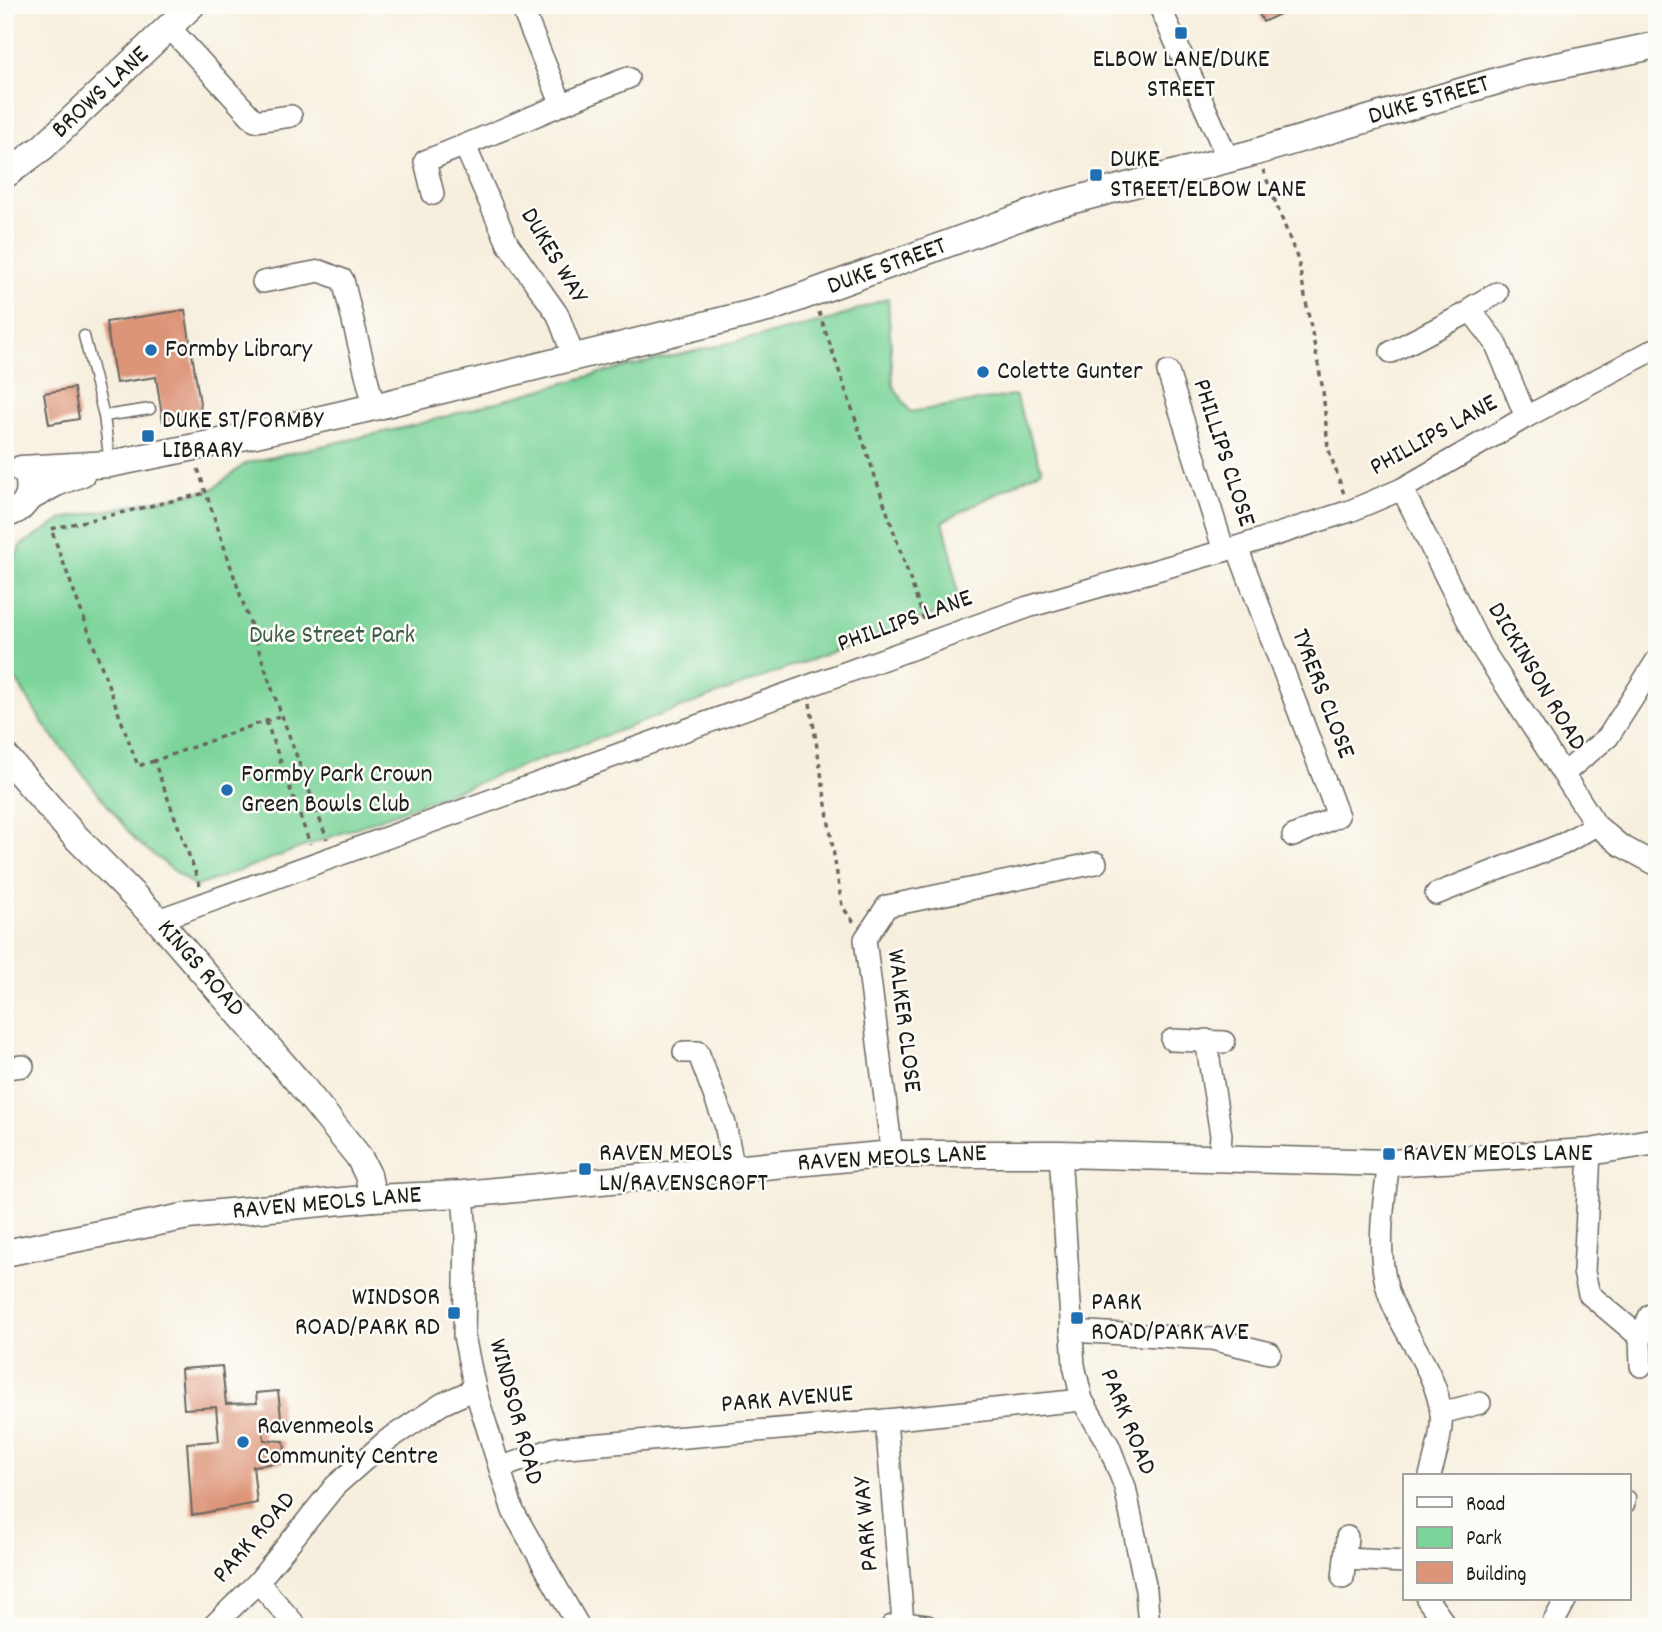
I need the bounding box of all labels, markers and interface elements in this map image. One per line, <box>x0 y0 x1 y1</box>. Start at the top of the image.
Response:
marker: ELBOW LANE/DUKE STREET <box>1173 25 1189 41</box>
street label: BROWS LANE <box>44 38 158 148</box>
place label: ELBOW LANE/DUKE STREET <box>1092 42 1270 109</box>
street label: DUKE STREET <box>1364 66 1494 136</box>
place label: DUKE STREET/ELBOW LANE <box>1110 142 1306 209</box>
marker: DUKE STREET/ELBOW LANE <box>1088 167 1104 183</box>
street label: DUKES WAY <box>510 201 597 312</box>
street label: DUKE STREET <box>822 228 952 306</box>
place label: Formby Library <box>165 332 313 369</box>
marker: Formby Library <box>143 342 159 358</box>
place label: Colette Gunter <box>997 354 1143 391</box>
marker: Colette Gunter <box>975 364 991 380</box>
street label: PHILLIPS CLOSE <box>1182 374 1264 532</box>
street label: PHILLIPS LANE <box>1363 385 1505 486</box>
place label: DUKE ST/FORMBY LIBRARY <box>162 403 325 470</box>
marker: DUKE ST/FORMBY LIBRARY <box>140 428 156 444</box>
street label: PHILLIPS LANE <box>832 580 978 664</box>
street label: DICKINSON ROAD <box>1477 596 1595 758</box>
park label: Duke Street Park <box>249 618 415 655</box>
street label: TYRERS CLOSE <box>1280 624 1364 764</box>
place label: Formby Park Crown Green Bowls Club <box>241 757 433 824</box>
marker: Formby Park Crown Green Bowls Club <box>219 782 235 798</box>
street label: KINGS ROAD <box>147 912 253 1026</box>
street label: WALKER CLOSE <box>876 947 930 1095</box>
place label: RAVEN MEOLS LN/RAVENSCROFT <box>599 1136 768 1203</box>
street label: RAVEN MEOLS LANE <box>796 1136 988 1182</box>
place label: RAVEN MEOLS LANE <box>1403 1136 1593 1173</box>
marker: RAVEN MEOLS LANE <box>1381 1146 1397 1162</box>
marker: RAVEN MEOLS LN/RAVENSCROFT <box>577 1161 593 1177</box>
street label: RAVEN MEOLS LANE <box>231 1177 423 1231</box>
place label: WINDSOR ROAD/PARK RD <box>295 1280 440 1347</box>
place label: PARK ROAD/PARK AVE <box>1091 1285 1249 1352</box>
marker: WINDSOR ROAD/PARK RD <box>446 1305 462 1321</box>
marker: PARK ROAD/PARK AVE <box>1069 1310 1085 1326</box>
street label: WINDSOR ROAD <box>478 1335 552 1489</box>
street label: PARK ROAD <box>1089 1363 1165 1481</box>
street label: PARK AVENUE <box>719 1376 855 1424</box>
place label: Ravenmeols Community Centre <box>257 1409 438 1476</box>
marker: Ravenmeols Community Centre <box>235 1434 251 1450</box>
street label: PARK WAY <box>844 1473 890 1573</box>
legend <box>1403 1474 1630 1600</box>
street label: PARK ROAD <box>204 1484 306 1592</box>
text: Road <box>1466 1491 1505 1521</box>
text: Park <box>1466 1525 1502 1555</box>
text: Building <box>1466 1561 1526 1591</box>

